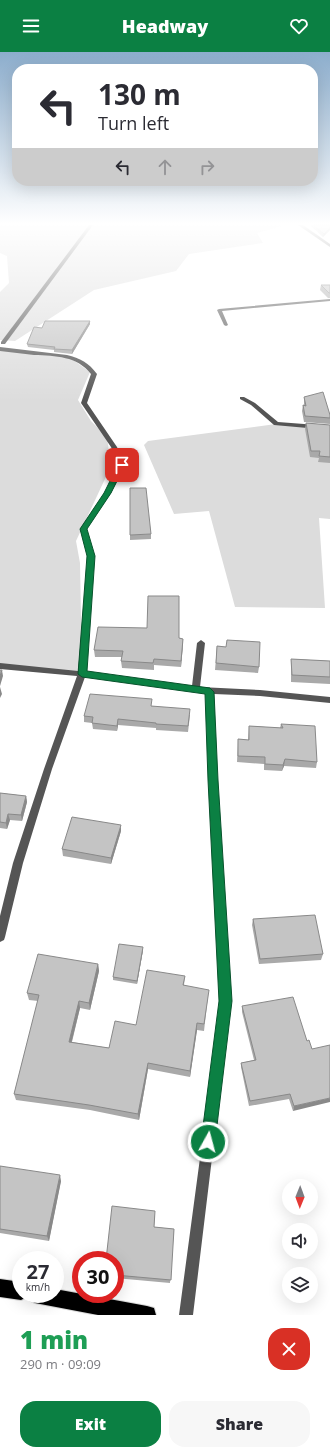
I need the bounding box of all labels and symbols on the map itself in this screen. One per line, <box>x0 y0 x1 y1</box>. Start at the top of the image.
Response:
pin <box>105 448 139 482</box>
position arrow <box>187 1121 229 1163</box>
north arrow <box>282 1179 318 1215</box>
speed limit sign: 30 <box>72 1251 124 1303</box>

